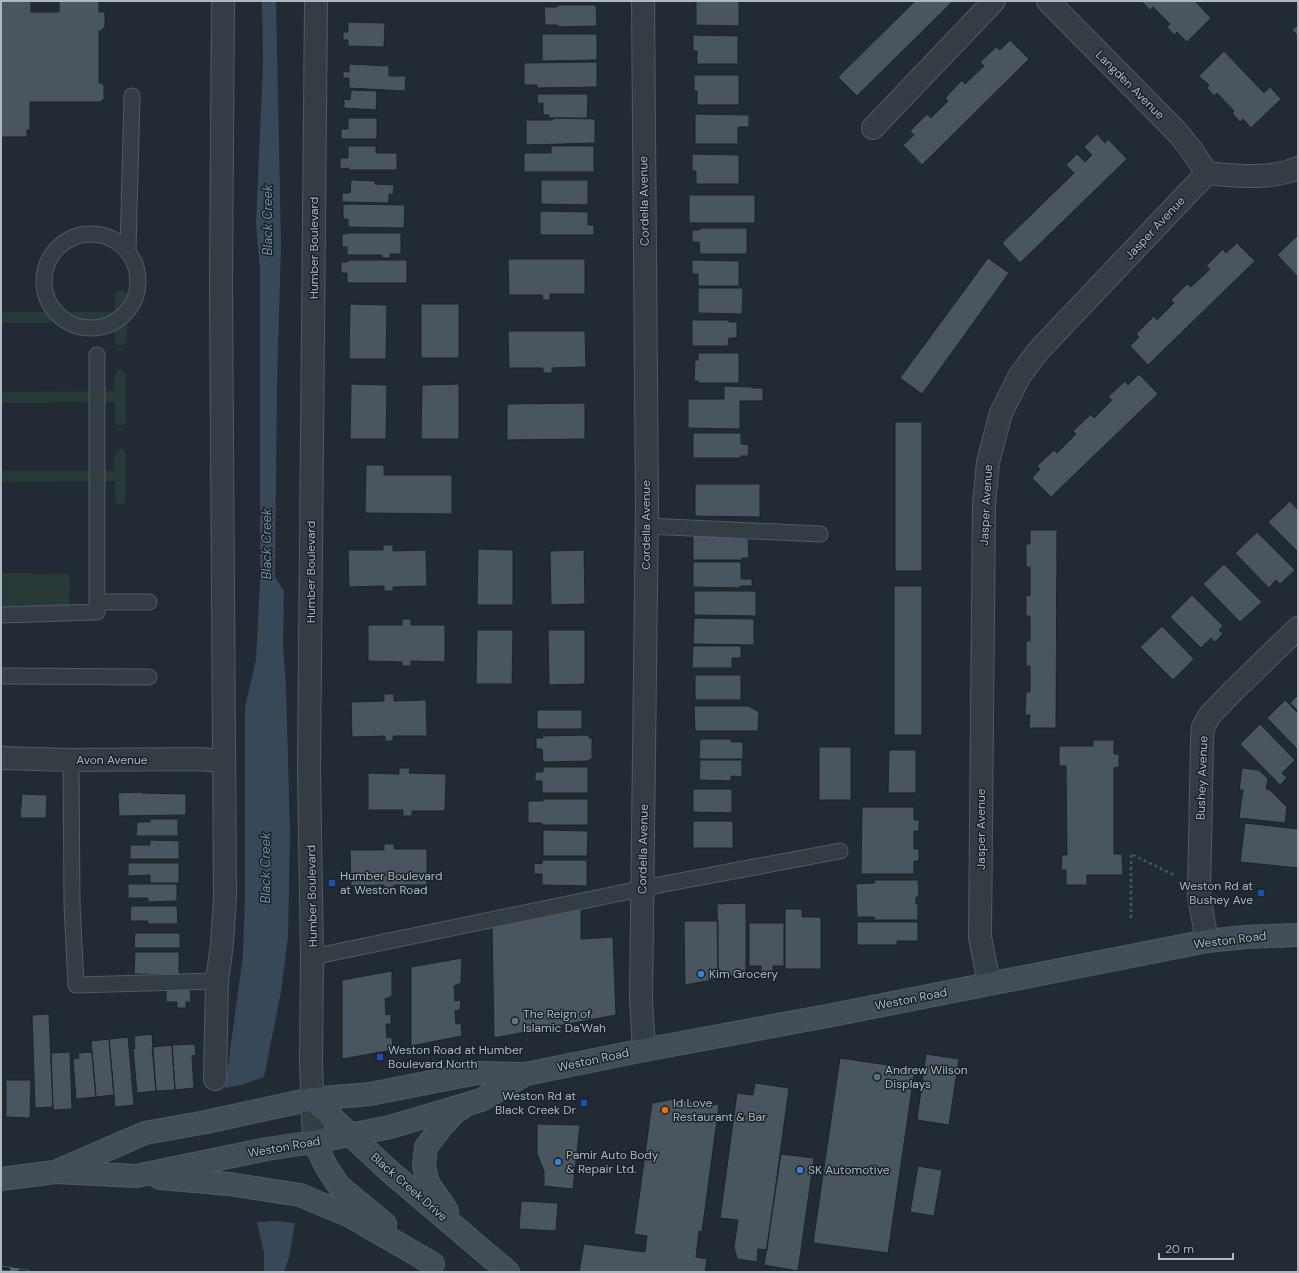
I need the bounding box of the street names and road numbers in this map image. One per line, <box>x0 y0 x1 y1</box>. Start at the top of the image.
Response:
street label: Langden Avenue <box>1092 47 1168 123</box>
street label: Cordella Avenue <box>635 156 653 246</box>
street label: Jasper Avenue <box>1121 193 1189 263</box>
street label: Humber Boulevard <box>306 197 322 299</box>
street label: Jasper Avenue <box>976 464 996 546</box>
street label: Cordella Avenue <box>638 480 654 570</box>
street label: Humber Boulevard <box>303 521 319 623</box>
street label: Bushey Avenue <box>1193 735 1211 820</box>
street label: Avon Avenue <box>76 752 148 768</box>
street label: Jasper Avenue <box>973 788 989 870</box>
street label: Cordella Avenue <box>634 804 652 894</box>
street label: Humber Boulevard <box>303 845 321 947</box>
street label: Weston Road <box>1193 928 1267 952</box>
street label: Weston Road <box>874 984 948 1014</box>
street label: Weston Road <box>556 1045 630 1075</box>
street label: Weston Road <box>247 1133 321 1161</box>
street label: Black Creek Drive <box>367 1149 451 1225</box>

